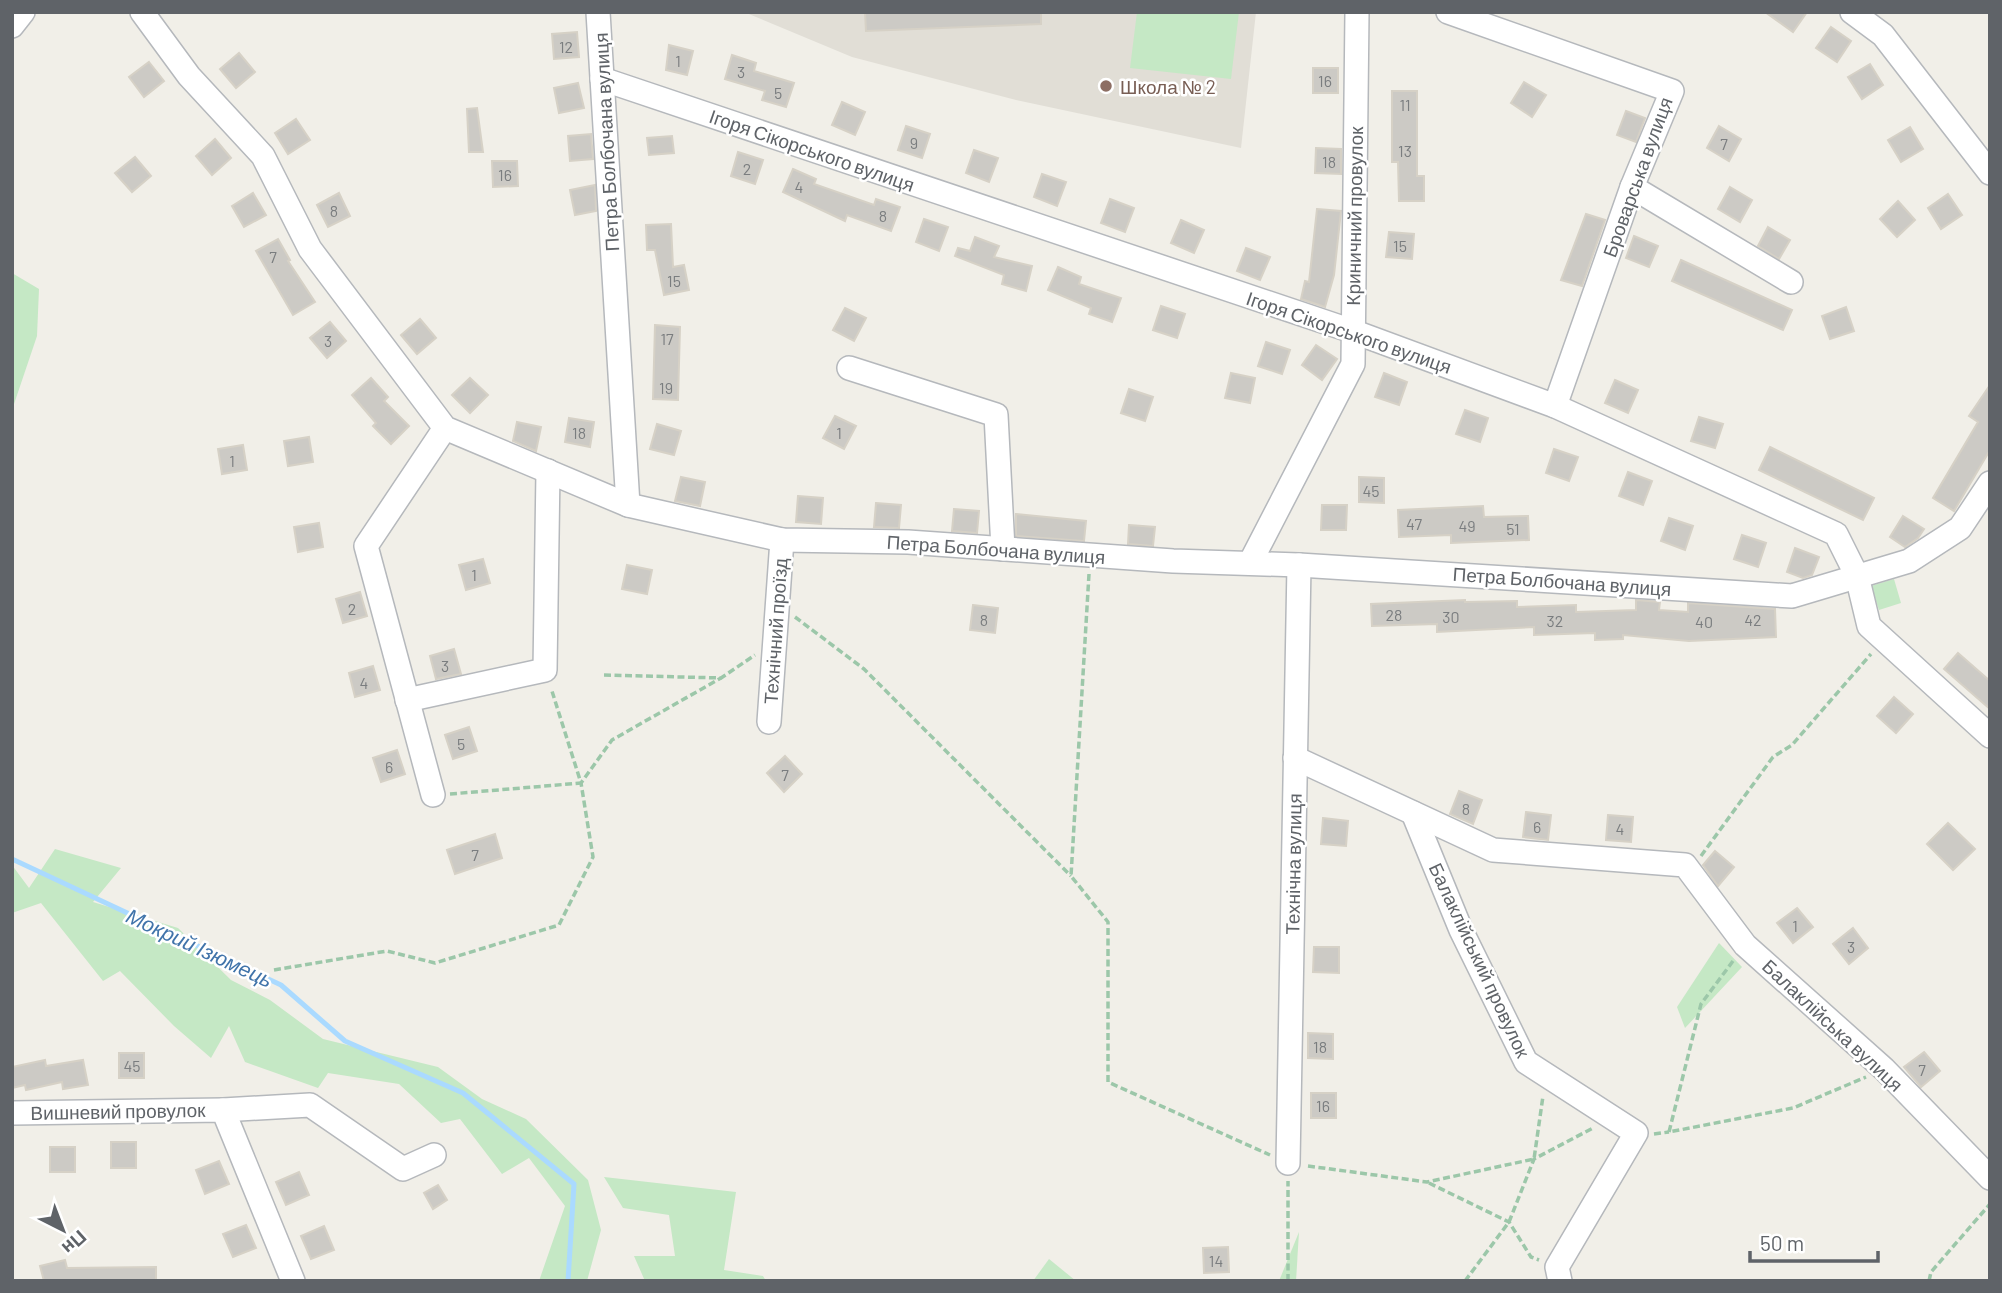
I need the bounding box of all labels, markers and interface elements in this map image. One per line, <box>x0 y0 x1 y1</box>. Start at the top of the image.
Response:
street label: Петра Болбочана вулиця <box>589 32 623 252</box>
house number: 12 <box>559 37 573 56</box>
house number: 1 <box>675 51 681 70</box>
house number: 3 <box>737 62 745 81</box>
house number: 16 <box>1318 71 1332 90</box>
place label: Школа № 2 <box>1120 75 1216 98</box>
marker: Школа № 2 <box>1098 78 1114 94</box>
house number: 5 <box>774 83 782 102</box>
street label: Броварська вулиця <box>1597 94 1677 260</box>
house number: 11 <box>1399 95 1411 114</box>
street label: Ігоря Сікорського вулиця <box>706 104 918 196</box>
street label: Криничний провулок <box>1341 126 1367 306</box>
house number: 9 <box>910 133 918 152</box>
house number: 7 <box>1720 134 1728 153</box>
house number: 13 <box>1398 141 1412 160</box>
house number: 18 <box>1322 152 1336 171</box>
house number: 2 <box>743 159 751 178</box>
house number: 16 <box>498 165 512 184</box>
house number: 4 <box>795 177 803 196</box>
house number: 8 <box>330 201 338 220</box>
house number: 8 <box>879 206 887 225</box>
house number: 15 <box>1393 236 1407 255</box>
house number: 7 <box>269 247 277 266</box>
house number: 15 <box>667 271 681 290</box>
street label: Ігоря Сікорського вулиця <box>1243 286 1455 378</box>
house number: 17 <box>660 329 674 348</box>
house number: 3 <box>324 331 332 350</box>
house number: 19 <box>659 378 673 397</box>
house number: 18 <box>572 423 586 442</box>
house number: 1 <box>836 423 842 442</box>
house number: 1 <box>229 451 235 470</box>
house number: 45 <box>1362 481 1380 500</box>
house number: 47 <box>1406 514 1422 533</box>
house number: 49 <box>1458 516 1476 535</box>
house number: 51 <box>1506 519 1520 538</box>
street label: Петра Болбочана вулиця <box>886 530 1106 568</box>
street label: Технічний проїзд <box>758 557 792 705</box>
street label: Петра Болбочана вулиця <box>1452 562 1672 600</box>
house number: 1 <box>471 565 477 584</box>
house number: 2 <box>348 599 356 618</box>
house number: 28 <box>1386 605 1402 624</box>
house number: 30 <box>1442 607 1460 626</box>
house number: 8 <box>980 610 988 629</box>
house number: 42 <box>1744 610 1762 629</box>
house number: 32 <box>1547 611 1563 630</box>
house number: 40 <box>1695 612 1713 631</box>
house number: 3 <box>441 656 449 675</box>
house number: 4 <box>360 673 368 692</box>
house number: 5 <box>457 734 465 753</box>
house number: 6 <box>385 757 393 776</box>
house number: 7 <box>781 765 789 784</box>
street label: Технічна вулиця <box>1280 793 1306 935</box>
house number: 8 <box>1462 799 1470 818</box>
house number: 6 <box>1533 817 1541 836</box>
house number: 4 <box>1616 819 1624 838</box>
house number: 7 <box>471 845 479 864</box>
street label: Балаклійський провулок <box>1425 859 1536 1062</box>
water label: Мокрий Ізюмець <box>123 902 277 992</box>
house number: 1 <box>1792 916 1798 935</box>
house number: 3 <box>1847 937 1855 956</box>
street label: Балаклійська вулиця <box>1758 954 1908 1096</box>
house number: 18 <box>1313 1037 1327 1056</box>
house number: 45 <box>123 1056 141 1075</box>
house number: 7 <box>1918 1060 1926 1079</box>
house number: 16 <box>1316 1096 1330 1115</box>
street label: Вишневий провулок <box>30 1098 206 1124</box>
north arrow <box>28 1195 98 1265</box>
scale bar <box>1750 1220 1878 1264</box>
text: Пн <box>58 1226 92 1260</box>
text: 50 m <box>1760 1230 1804 1255</box>
house number: 14 <box>1209 1251 1223 1270</box>

